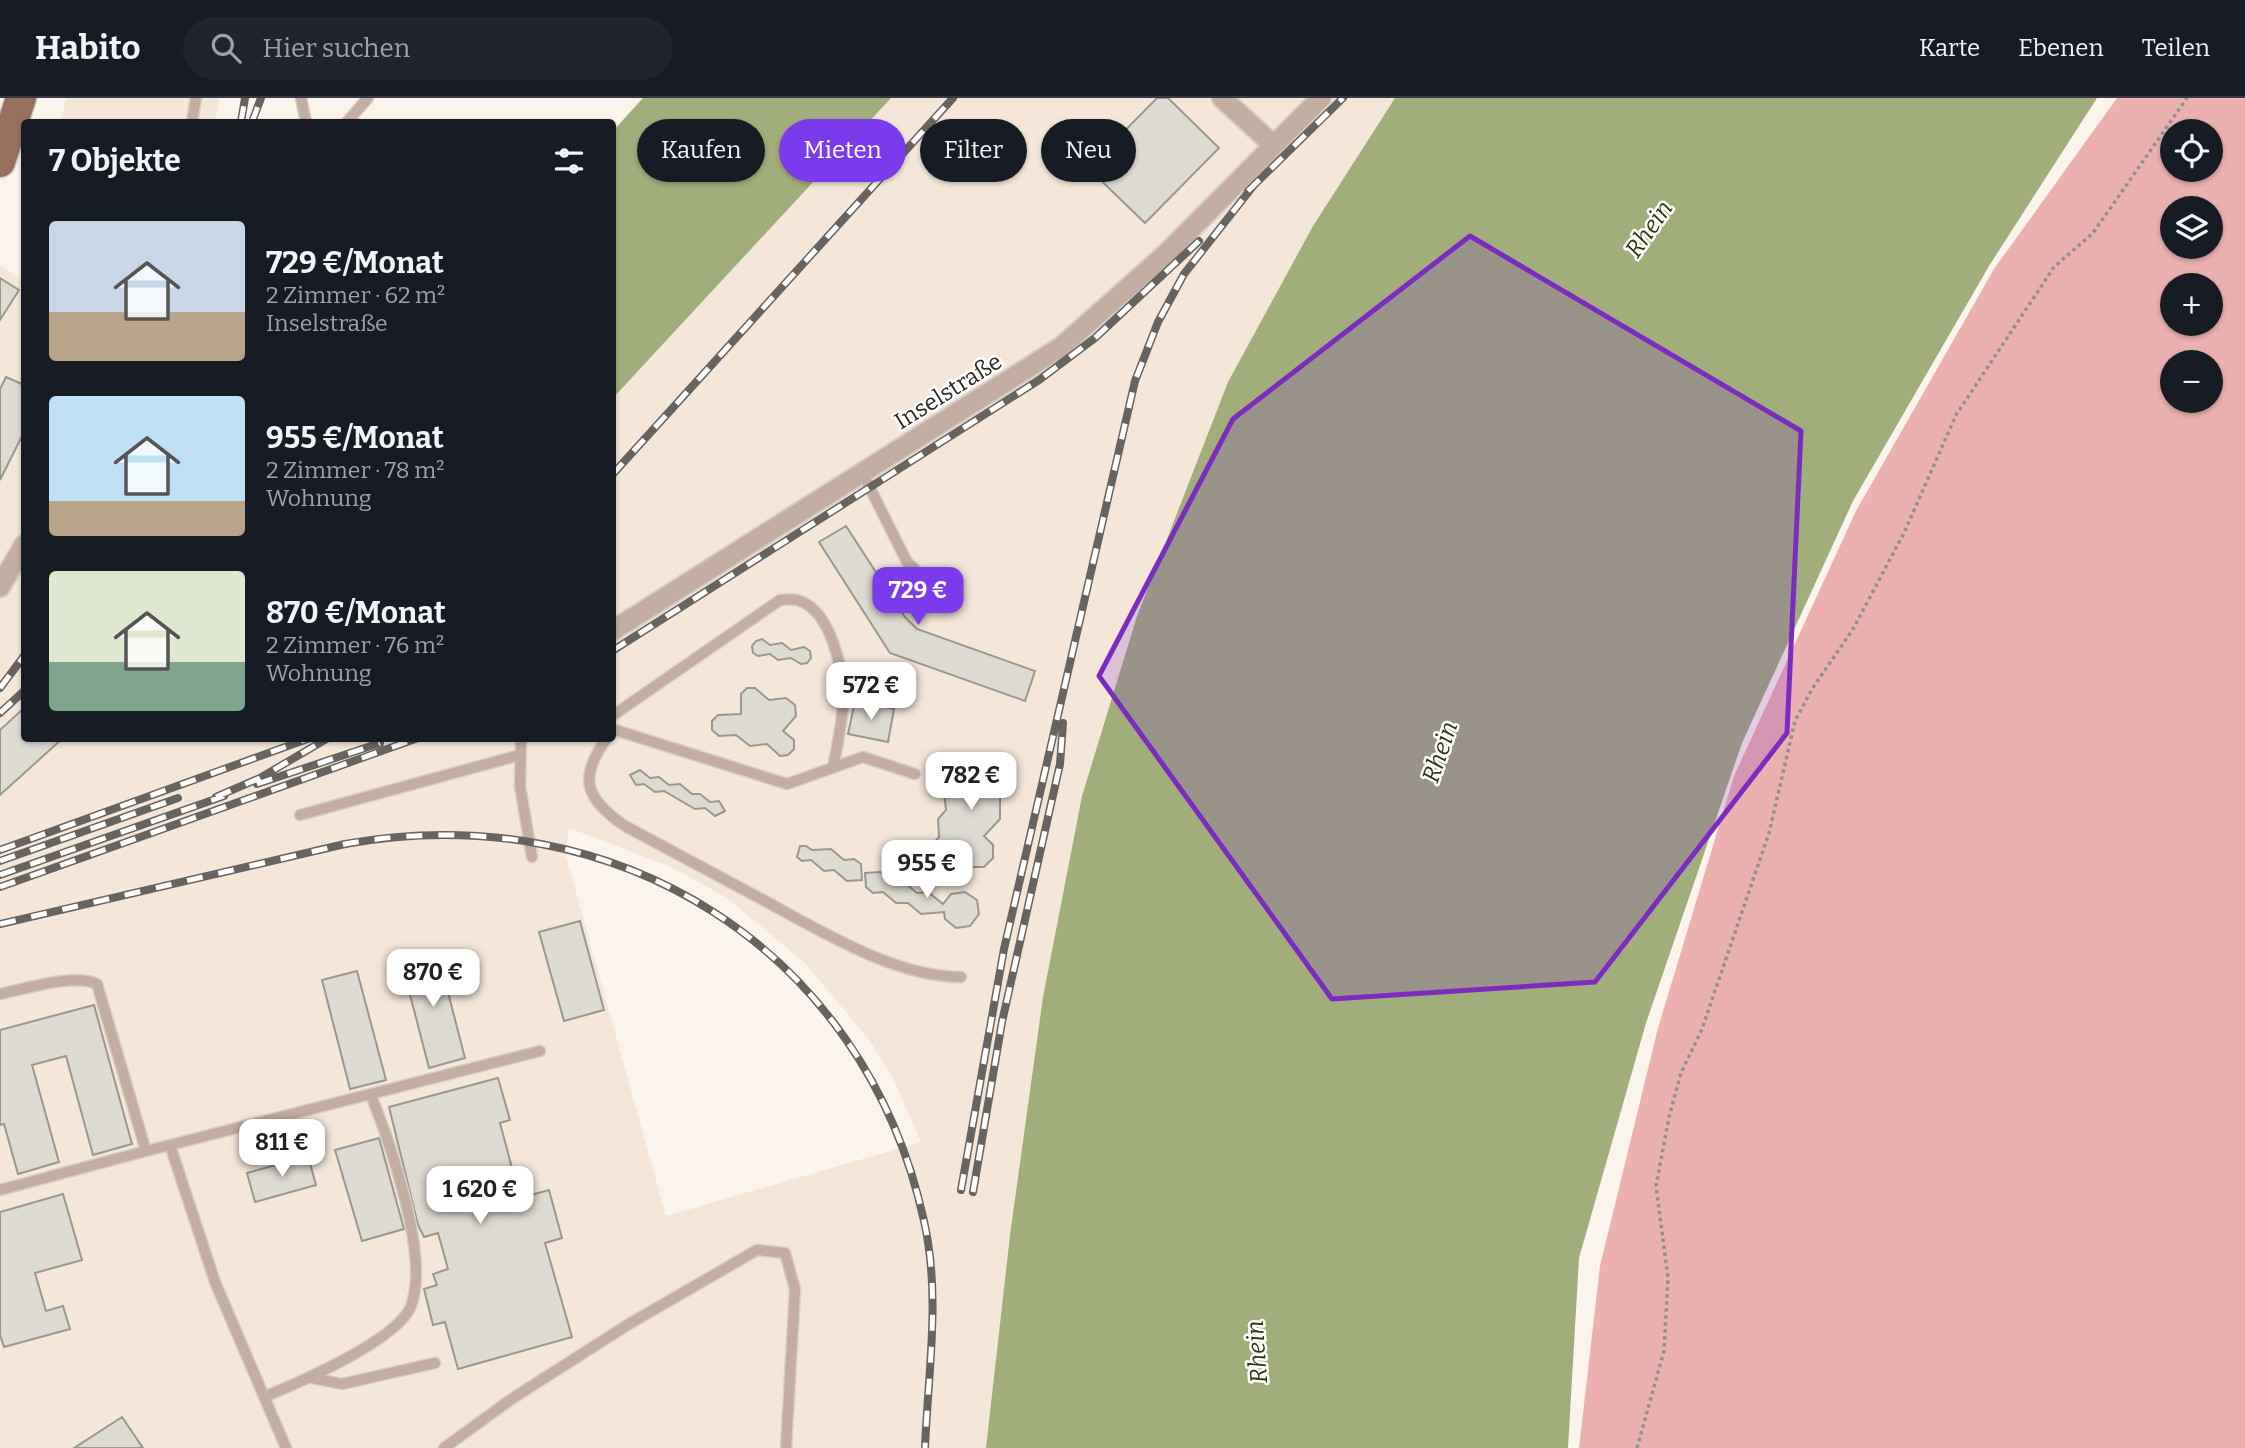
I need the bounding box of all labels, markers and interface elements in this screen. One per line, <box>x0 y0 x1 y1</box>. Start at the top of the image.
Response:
search box <box>183 17 673 80</box>
text: Habito <box>35 28 141 68</box>
icon: search <box>207 29 245 67</box>
text: Hier suchen <box>263 33 410 64</box>
text: Karte <box>1919 34 1980 62</box>
text: Ebenen <box>2018 34 2104 62</box>
text: Teilen <box>2142 34 2210 62</box>
chip: Kaufen <box>637 119 765 182</box>
chip: Mieten <box>779 119 906 182</box>
chip: Filter <box>920 119 1027 182</box>
chip: Neu <box>1041 119 1136 182</box>
map controls <box>2160 119 2223 413</box>
button: locate <box>2160 119 2223 182</box>
icon: filters <box>550 142 588 180</box>
text: 7 Objekte <box>49 143 181 179</box>
water label: Rhein <box>1619 195 1679 263</box>
button: layers <box>2160 196 2223 259</box>
text: 729 €/Monat <box>266 245 444 281</box>
icon: home <box>105 249 189 333</box>
button: + <box>2160 273 2223 336</box>
text: 2 Zimmer · 62 m² <box>266 281 445 309</box>
text: Inselstraße <box>266 309 388 337</box>
street label: Inselstraße <box>889 347 1007 435</box>
button: − <box>2160 350 2223 413</box>
text: 955 €/Monat <box>266 420 444 456</box>
icon: home <box>105 424 189 508</box>
text: 2 Zimmer · 78 m² <box>266 456 444 484</box>
text: Wohnung <box>266 484 372 512</box>
pin: 729 € <box>869 568 967 627</box>
text: 729 € <box>889 576 947 604</box>
text: 870 €/Monat <box>266 595 446 631</box>
icon: home <box>105 599 189 683</box>
text: 2 Zimmer · 76 m² <box>266 631 444 659</box>
text: Wohnung <box>266 659 372 687</box>
pin: 572 € <box>822 662 920 722</box>
text: 572 € <box>842 671 900 699</box>
water label: Rhein <box>1417 718 1463 786</box>
pin: 782 € <box>922 752 1020 812</box>
text: 782 € <box>942 761 1001 789</box>
pin: 955 € <box>878 840 976 900</box>
text: 955 € <box>898 849 956 877</box>
pin: 870 € <box>384 950 482 1009</box>
text: 870 € <box>403 958 463 986</box>
pin: 811 € <box>233 1119 331 1179</box>
text: 811 € <box>255 1128 309 1156</box>
pin: 1 620 € <box>415 1166 545 1226</box>
text: 1 620 € <box>442 1175 518 1203</box>
water label: Rhein <box>1241 1320 1273 1384</box>

